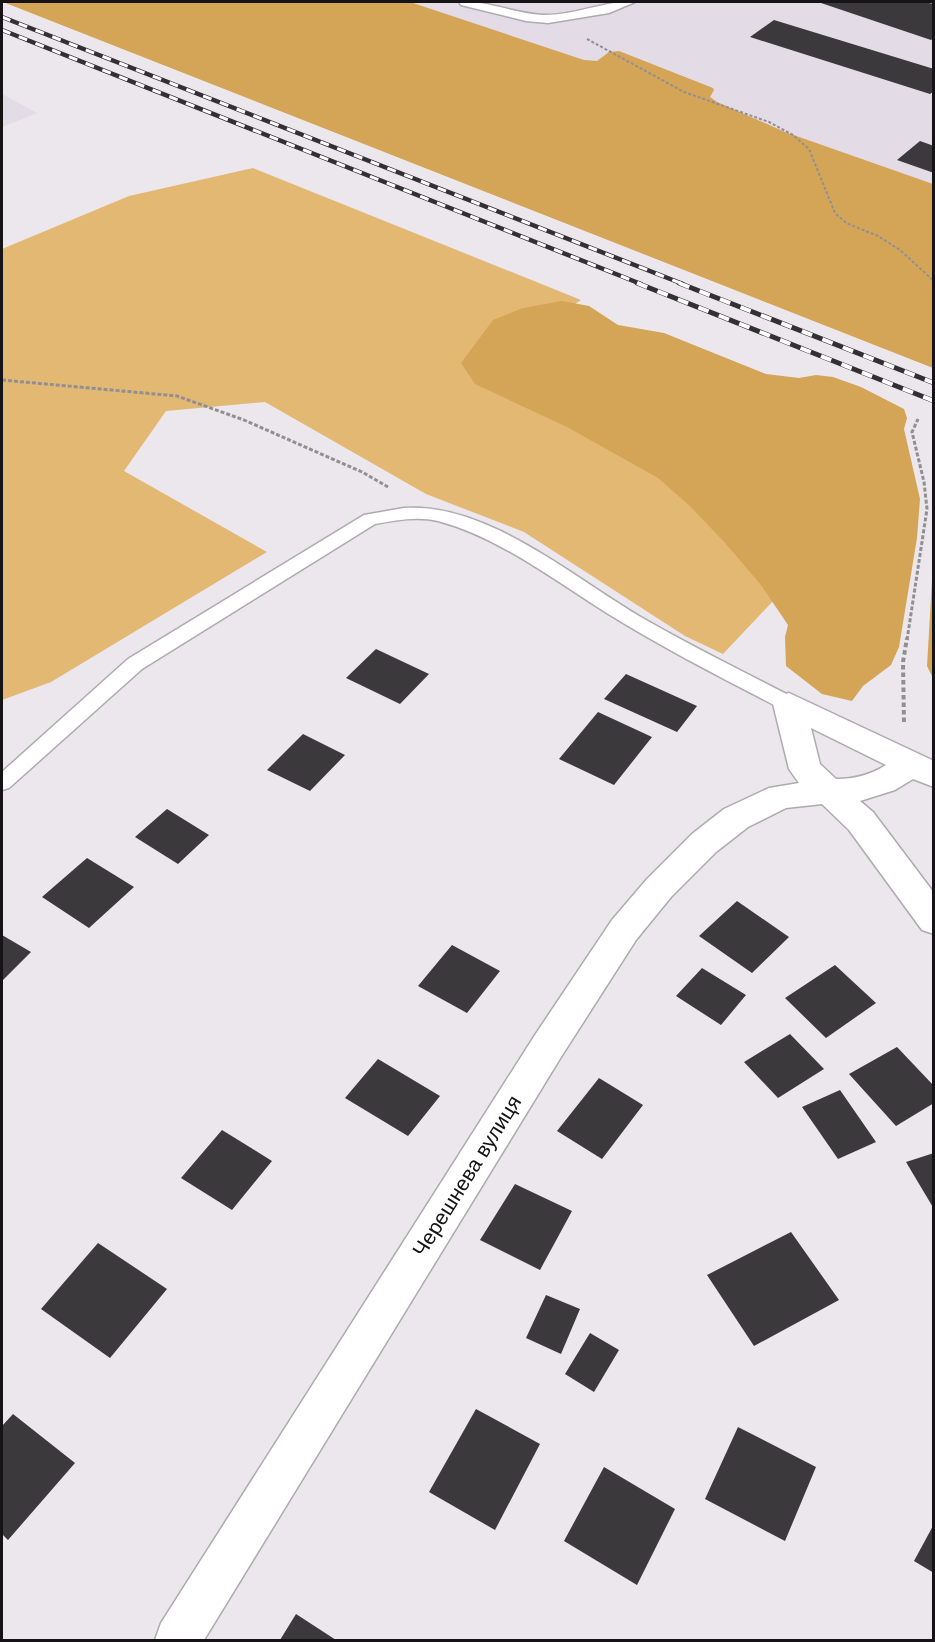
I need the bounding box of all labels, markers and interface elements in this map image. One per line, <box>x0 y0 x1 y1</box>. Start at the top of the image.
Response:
street label: Черешнева вулиця <box>406 1090 528 1262</box>

